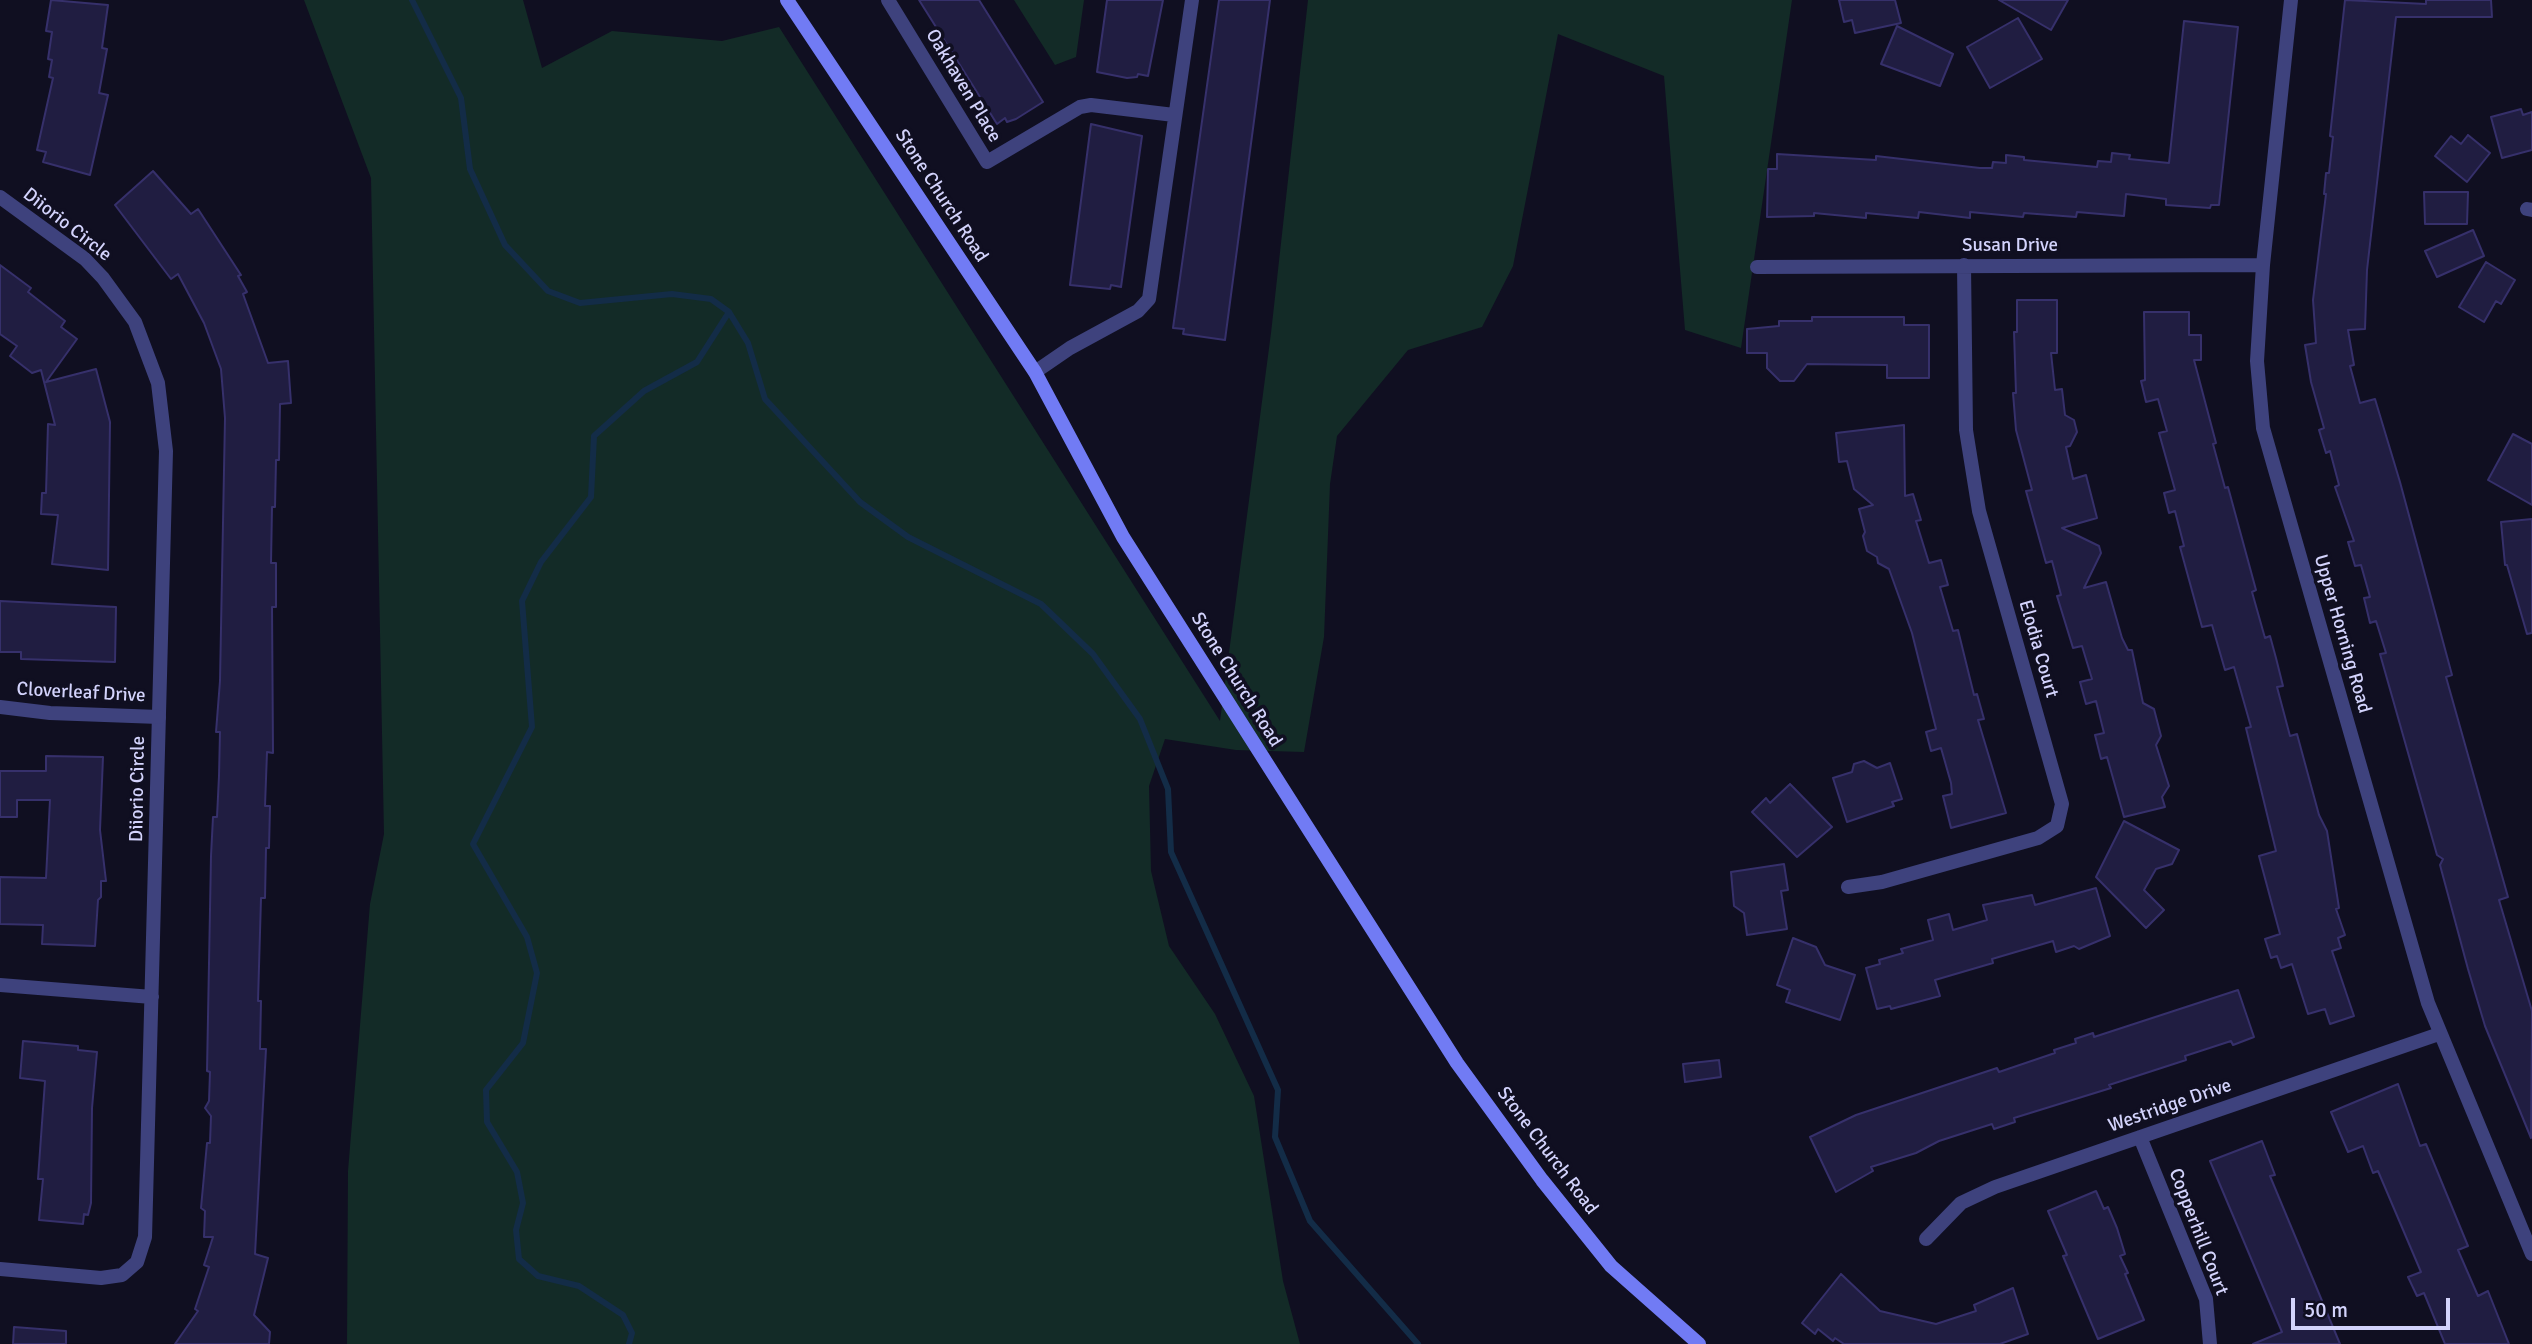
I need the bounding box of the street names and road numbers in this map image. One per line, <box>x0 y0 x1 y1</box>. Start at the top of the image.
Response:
street label: Oakhaven Place <box>920 25 1006 147</box>
street label: Stone Church Road <box>890 125 992 267</box>
street label: Diiorio Circle <box>18 183 116 267</box>
street label: Susan Drive <box>1962 235 2058 257</box>
street label: Upper Horning Road <box>2308 552 2376 716</box>
street label: Elodia Court <box>2013 597 2063 701</box>
street label: Stone Church Road <box>1186 609 1286 751</box>
street label: Cloverleaf Drive <box>16 678 146 708</box>
street label: Diiorio Circle <box>126 736 150 842</box>
street label: Westridge Drive <box>2105 1074 2235 1138</box>
street label: Stone Church Road <box>1492 1083 1602 1219</box>
street label: Copperhill Court <box>2163 1165 2233 1299</box>

